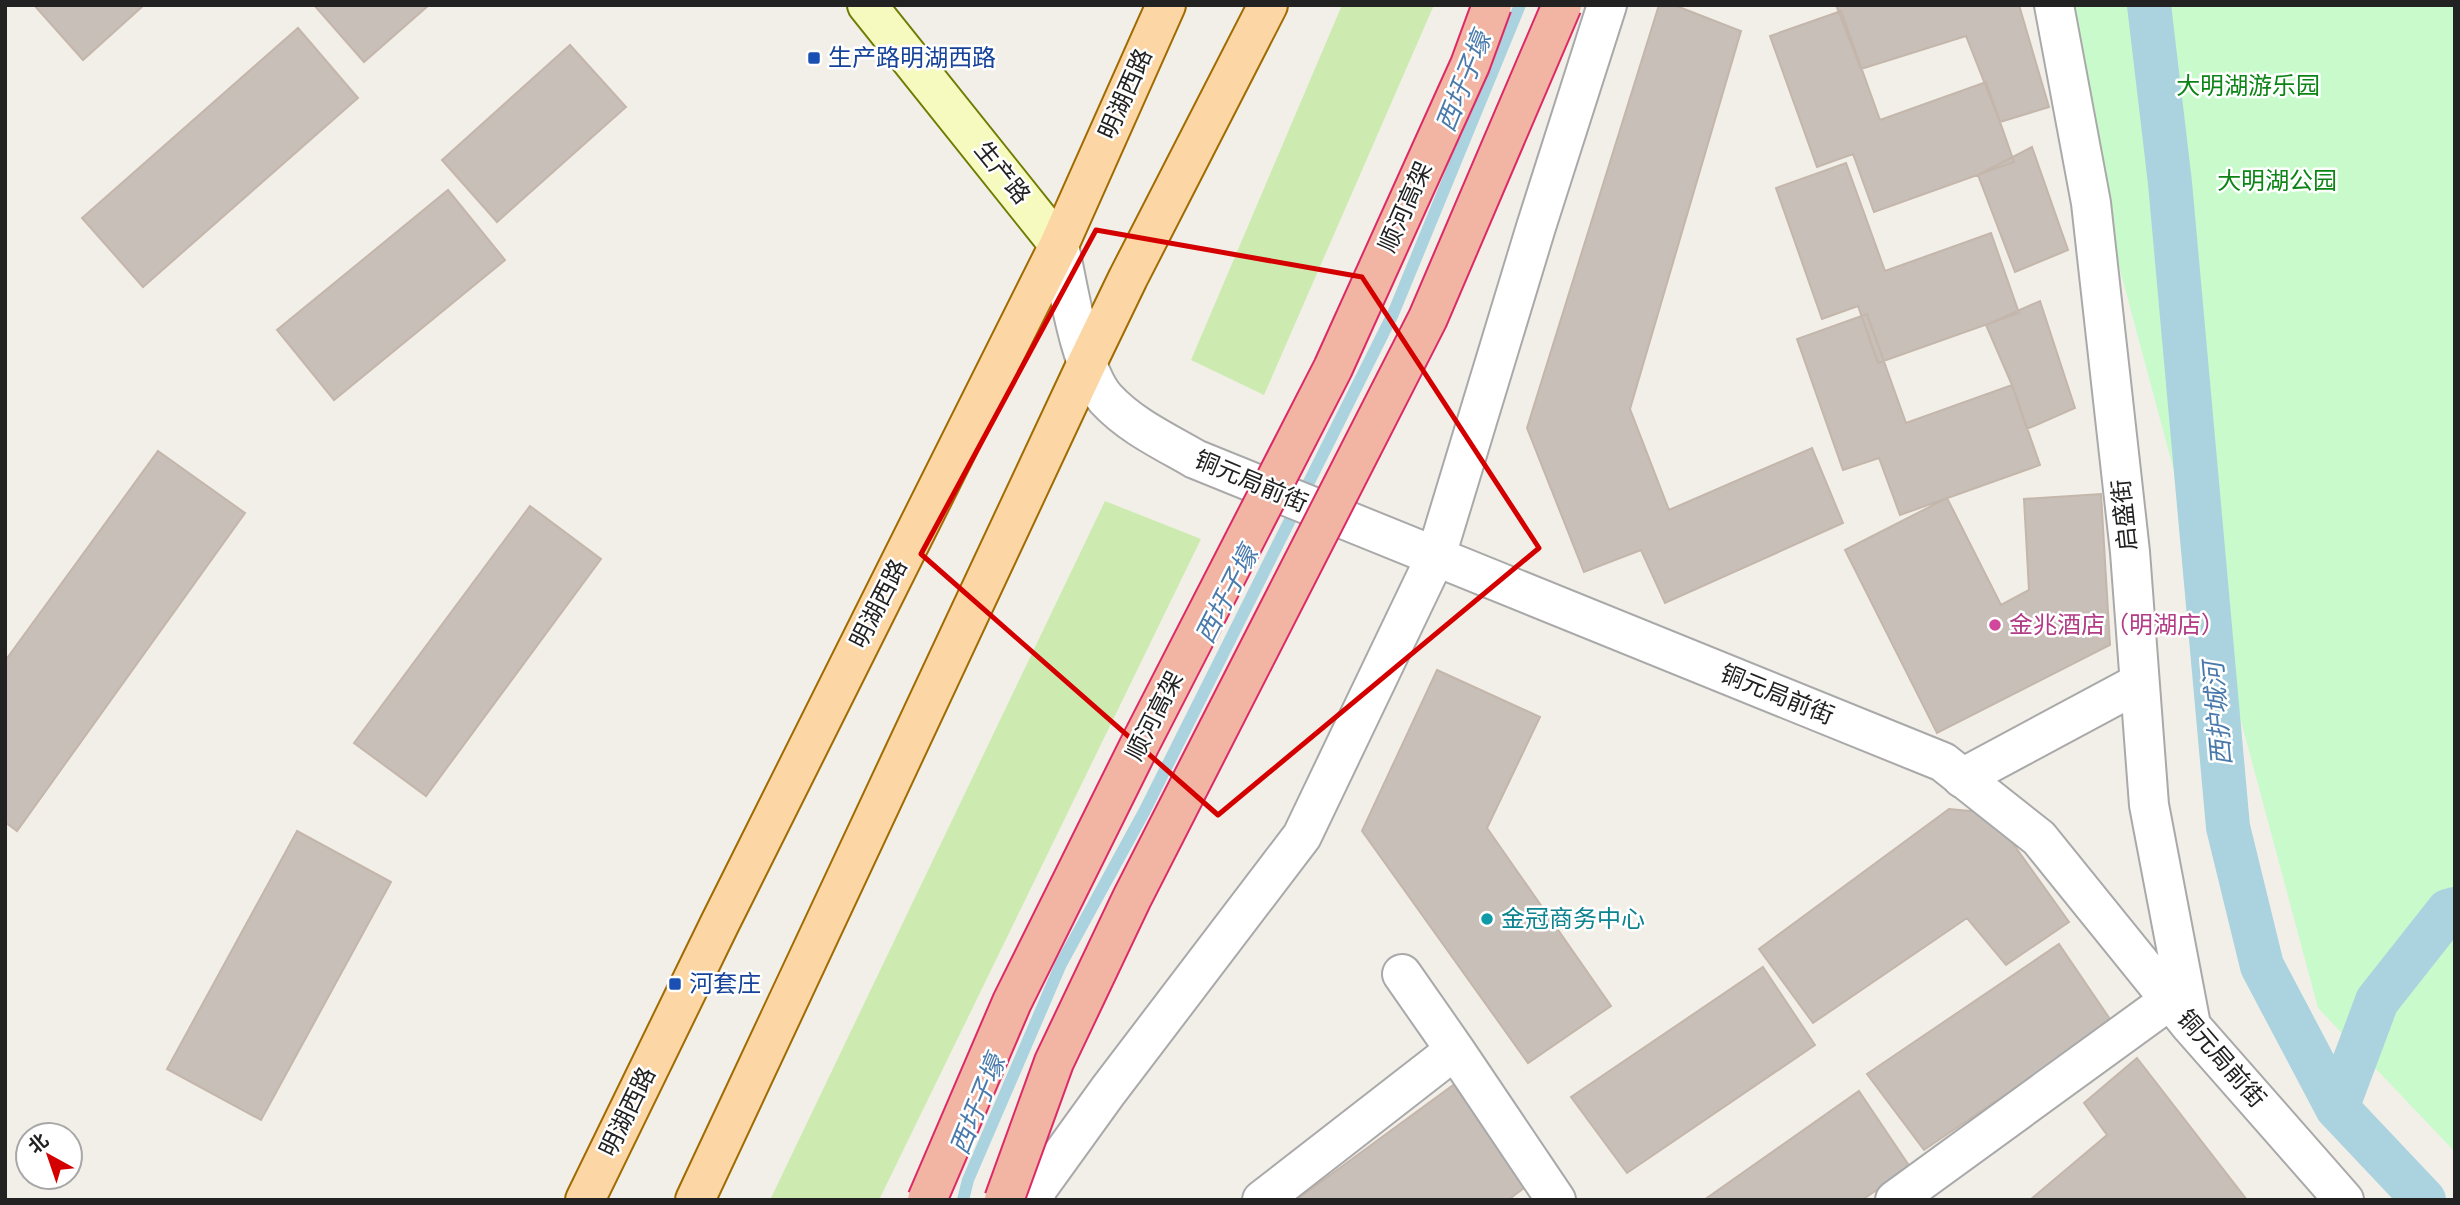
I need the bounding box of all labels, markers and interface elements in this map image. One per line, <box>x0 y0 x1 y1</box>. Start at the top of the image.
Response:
water label: 西圩子壕 <box>1430 24 1499 136</box>
place label: 生产路明湖西路 <box>828 44 996 73</box>
street label: 明湖西路 <box>1093 44 1159 144</box>
marker: 生产路明湖西路 <box>806 50 822 66</box>
park label: 大明湖游乐园 <box>2176 72 2320 101</box>
street label: 生产路 <box>968 136 1036 210</box>
street label: 顺河高架 <box>1373 157 1439 257</box>
park label: 大明湖公园 <box>2217 167 2337 196</box>
street label: 铜元局前街 <box>1190 445 1312 519</box>
street label: 启盛街 <box>2107 478 2143 552</box>
water label: 西圩子壕 <box>1190 538 1266 648</box>
street label: 明湖西路 <box>844 555 914 653</box>
place label: 金兆酒店（明湖店） <box>2009 611 2225 640</box>
marker: 金兆酒店（明湖店） <box>1987 617 2003 633</box>
water label: 西护城河 <box>2198 656 2238 767</box>
street label: 铜元局前街 <box>1716 659 1838 731</box>
street label: 顺河高架 <box>1120 667 1190 765</box>
place label: 金冠商务中心 <box>1501 905 1645 934</box>
marker: 金冠商务中心 <box>1479 911 1495 927</box>
place label: 河套庄 <box>689 970 761 999</box>
marker: 河套庄 <box>667 976 683 992</box>
street label: 铜元局前街 <box>2171 1004 2271 1114</box>
water label: 西圩子壕 <box>944 1047 1013 1159</box>
street label: 明湖西路 <box>594 1063 662 1161</box>
north arrow <box>14 1121 84 1191</box>
text: 北 <box>24 1129 53 1158</box>

